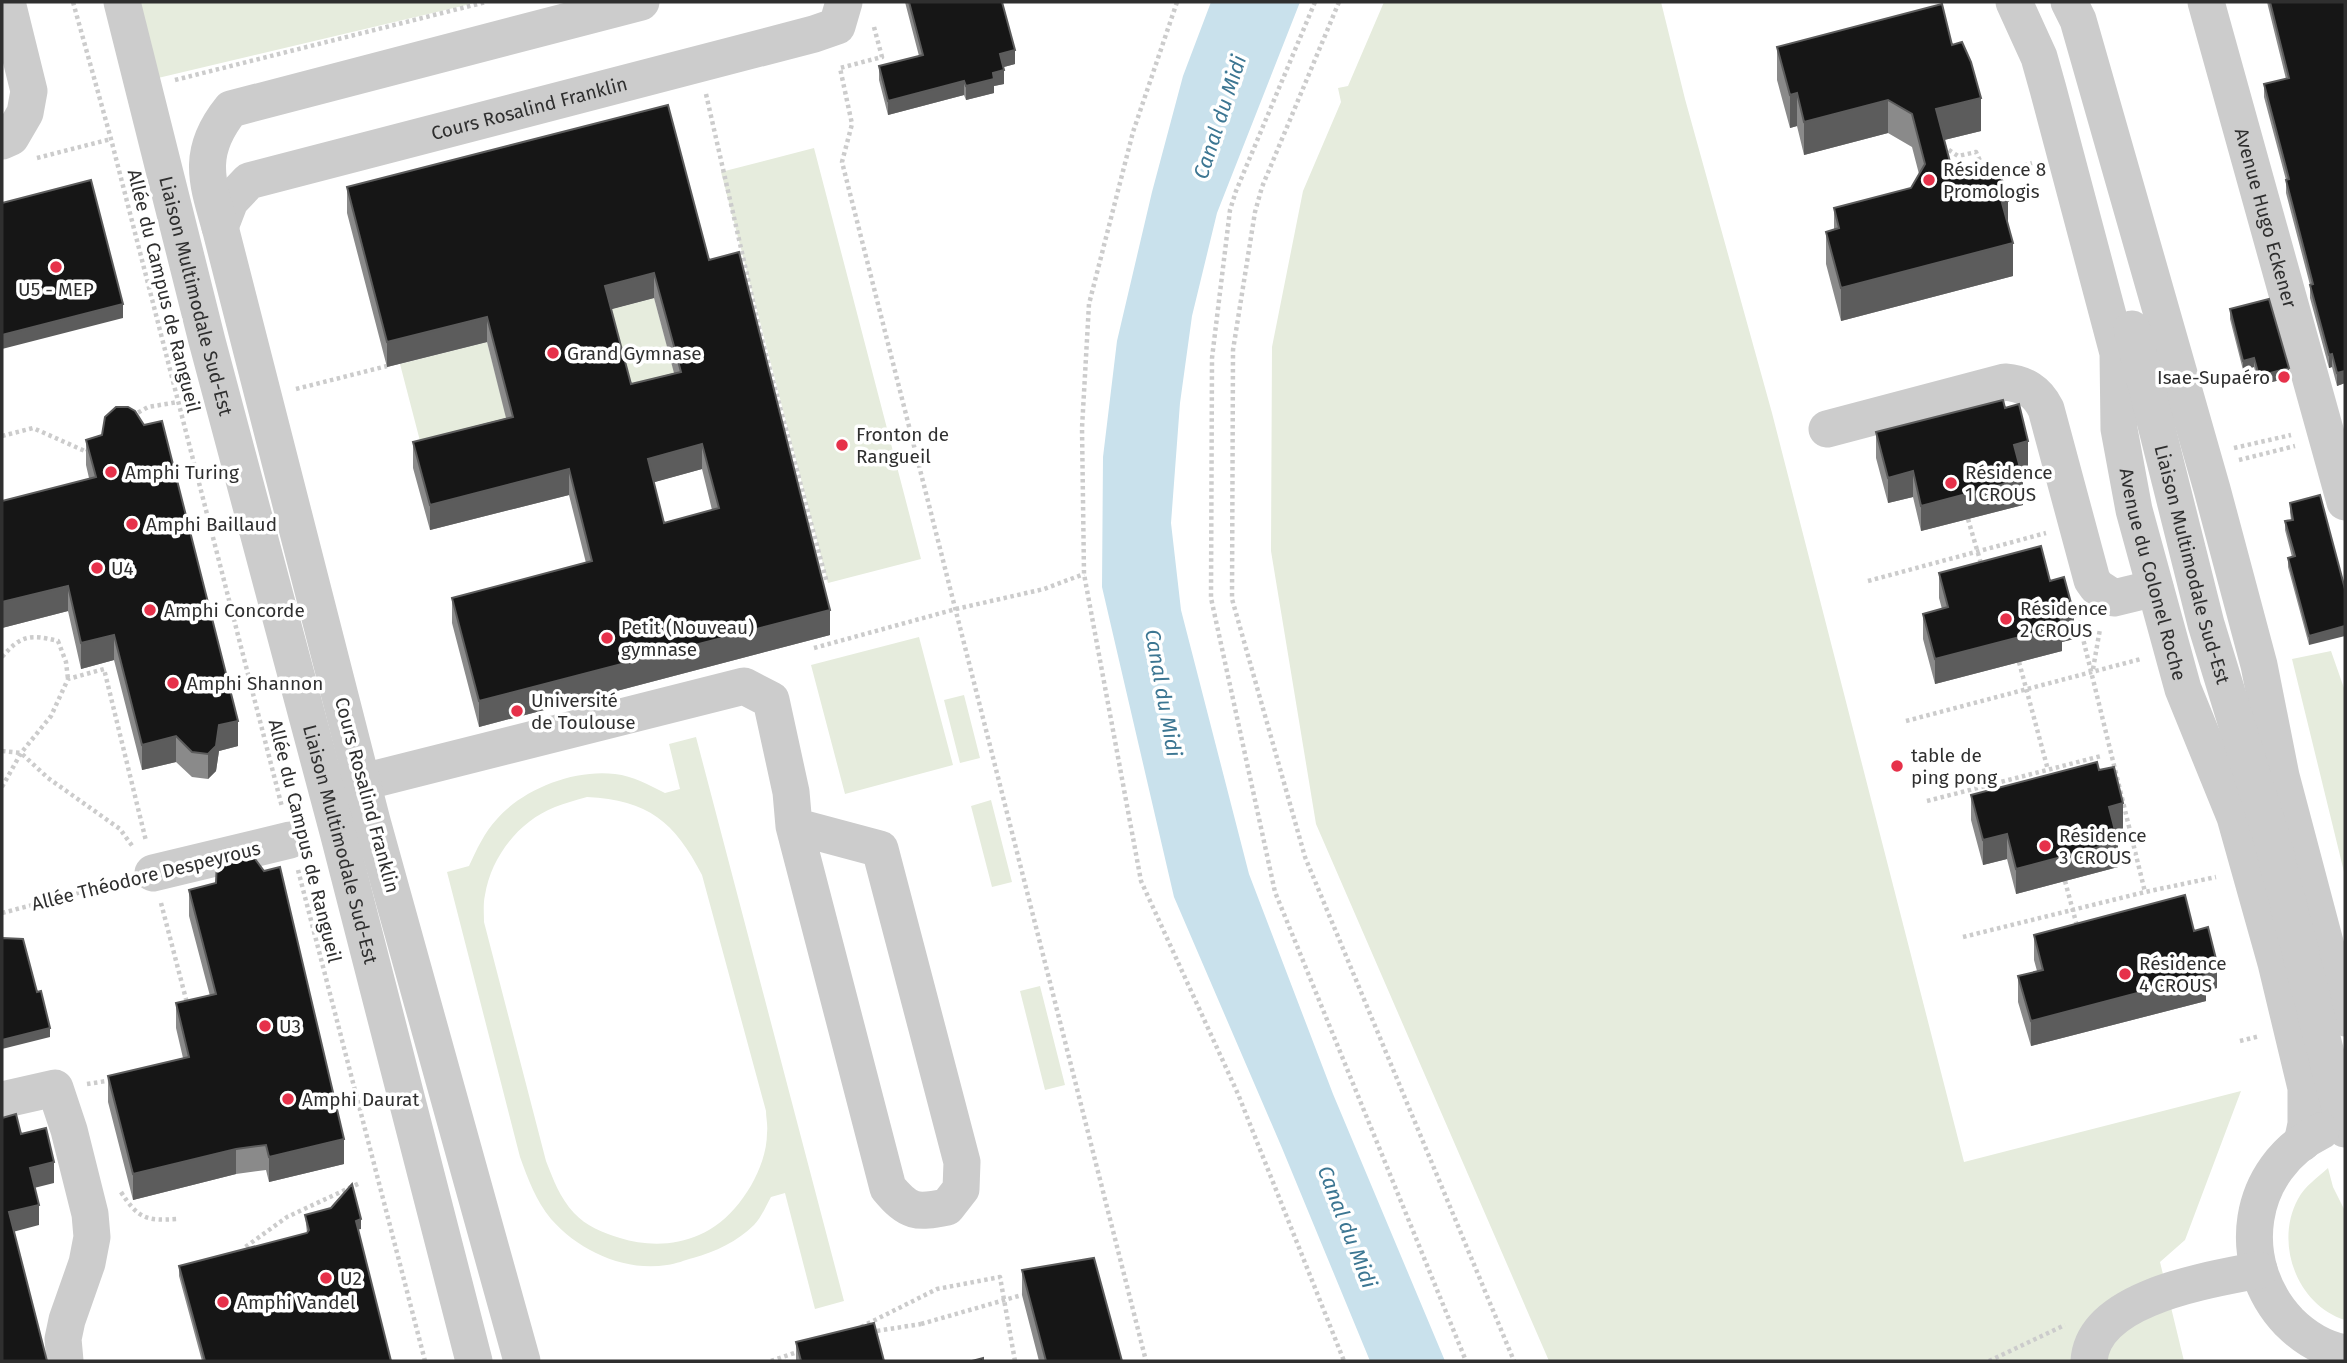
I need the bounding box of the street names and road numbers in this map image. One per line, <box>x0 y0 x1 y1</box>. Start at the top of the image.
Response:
street label: Cours Rosalind Franklin <box>429 72 630 145</box>
street label: Avenue Hugo Eckener <box>2230 125 2302 311</box>
street label: Allée du Campus de Rangueil <box>123 167 206 415</box>
street label: Liaison Multimodale Sud-Est <box>155 174 238 418</box>
street label: Liaison Multimodale Sud-Est <box>2150 442 2235 687</box>
street label: Avenue du Colonel Roche <box>2115 466 2192 683</box>
street label: Cours Rosalind Franklin <box>330 695 404 895</box>
street label: Allée du Campus de Rangueil <box>264 717 347 965</box>
street label: Liaison Multimodale Sud-Est <box>298 722 383 966</box>
street label: Allée Théodore Despeyrous <box>29 836 263 916</box>

